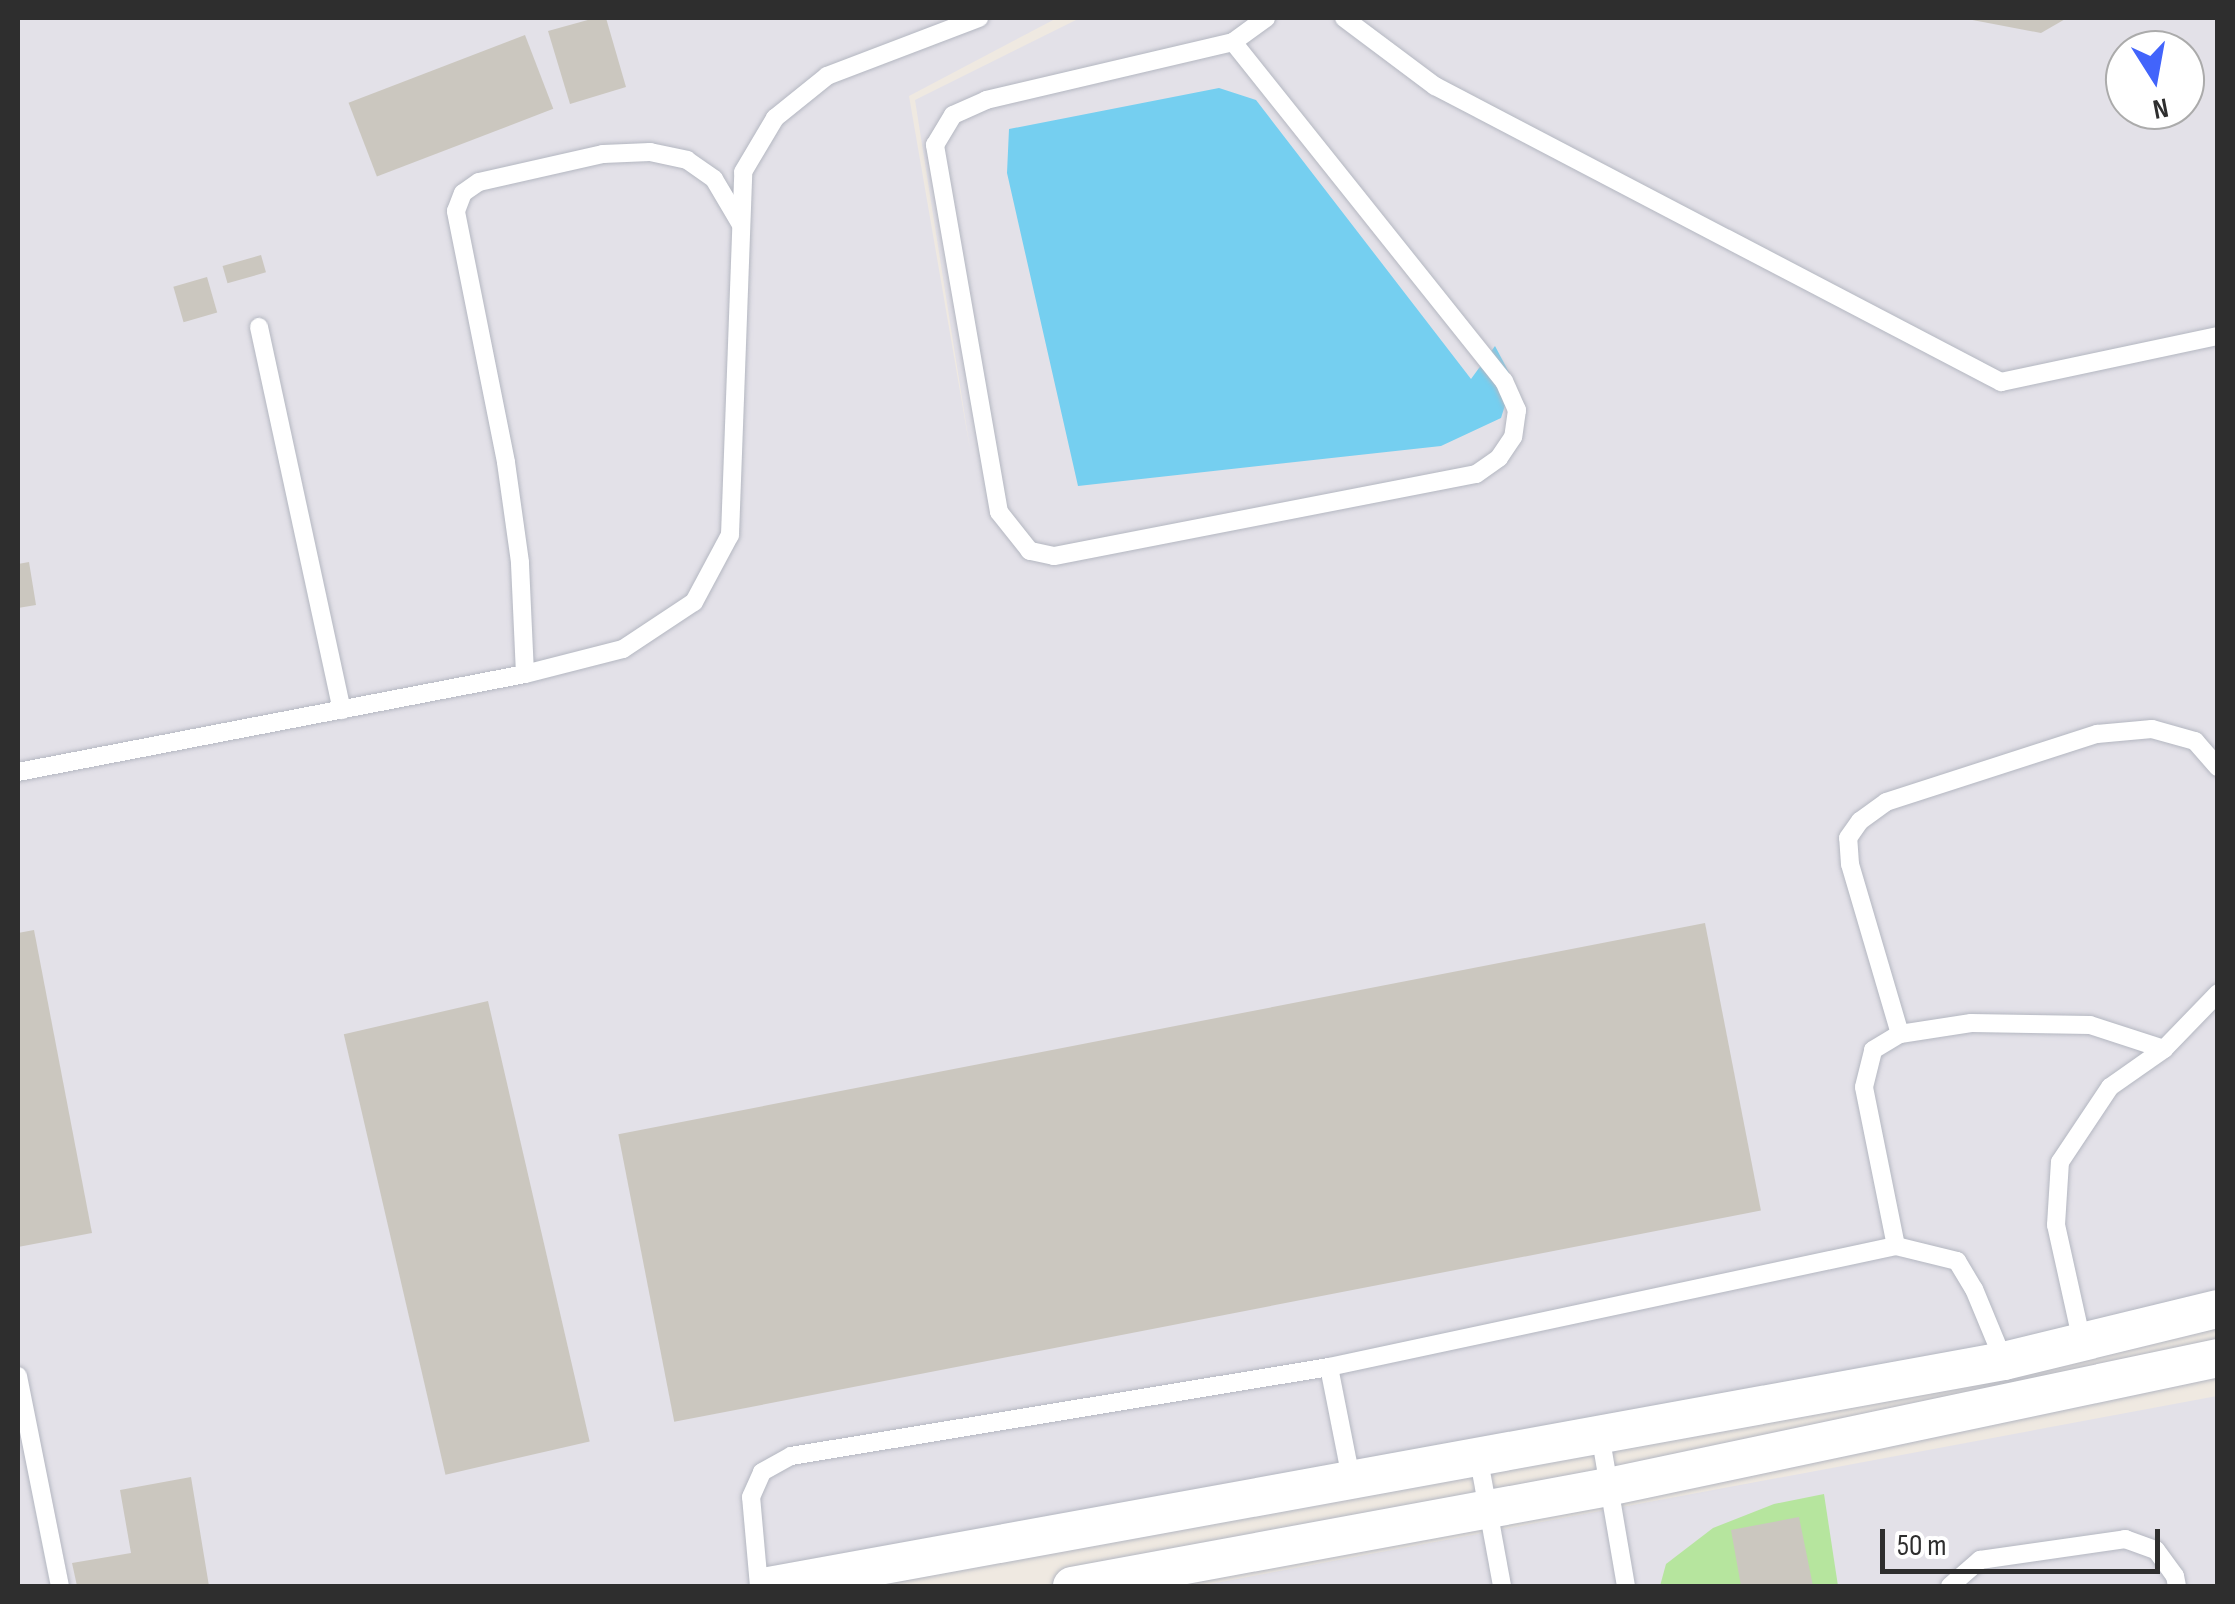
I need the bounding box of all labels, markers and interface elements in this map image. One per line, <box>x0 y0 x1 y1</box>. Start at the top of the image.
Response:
north arrow <box>2105 30 2205 130</box>
text: N <box>2150 90 2171 126</box>
scale bar <box>1885 1509 2165 1571</box>
text: 50 m <box>1897 1528 1946 1564</box>

